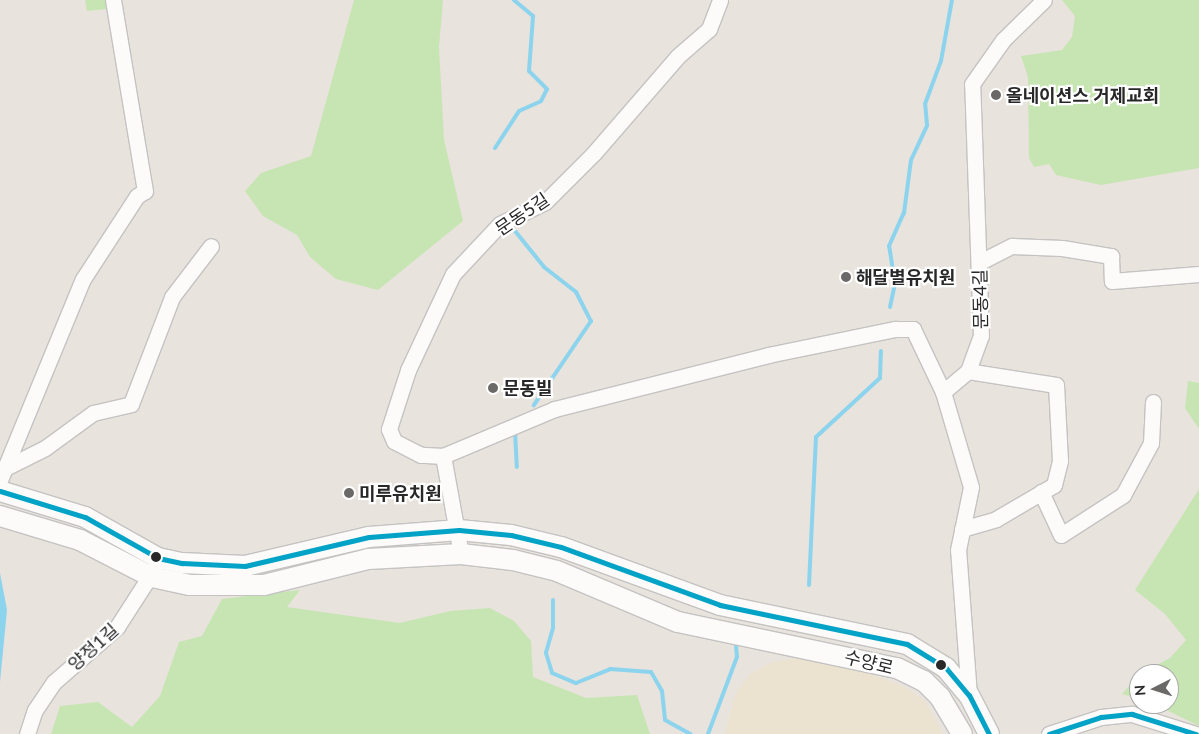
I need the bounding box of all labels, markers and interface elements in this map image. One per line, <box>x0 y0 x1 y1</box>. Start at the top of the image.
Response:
place label: 올네이션스 거제교회 <box>1006 84 1159 106</box>
marker: 올네이션스 거제교회 <box>990 89 1002 101</box>
street label: 문동5길 <box>491 188 553 240</box>
place label: 해달별유치원 <box>856 266 955 288</box>
street label: 문동4길 <box>969 269 991 329</box>
marker: 해달별유치원 <box>840 271 852 283</box>
place label: 문동빌 <box>503 377 553 399</box>
marker: 문동빌 <box>487 382 499 394</box>
place label: 미루유치원 <box>359 482 442 504</box>
marker: 미루유치원 <box>343 487 355 499</box>
unlabelled marker <box>151 552 161 562</box>
street label: 양정1길 <box>63 619 123 675</box>
street label: 수양로 <box>842 646 896 678</box>
unlabelled marker <box>936 660 946 670</box>
north arrow <box>1129 664 1179 714</box>
text: N <box>1131 684 1148 696</box>

